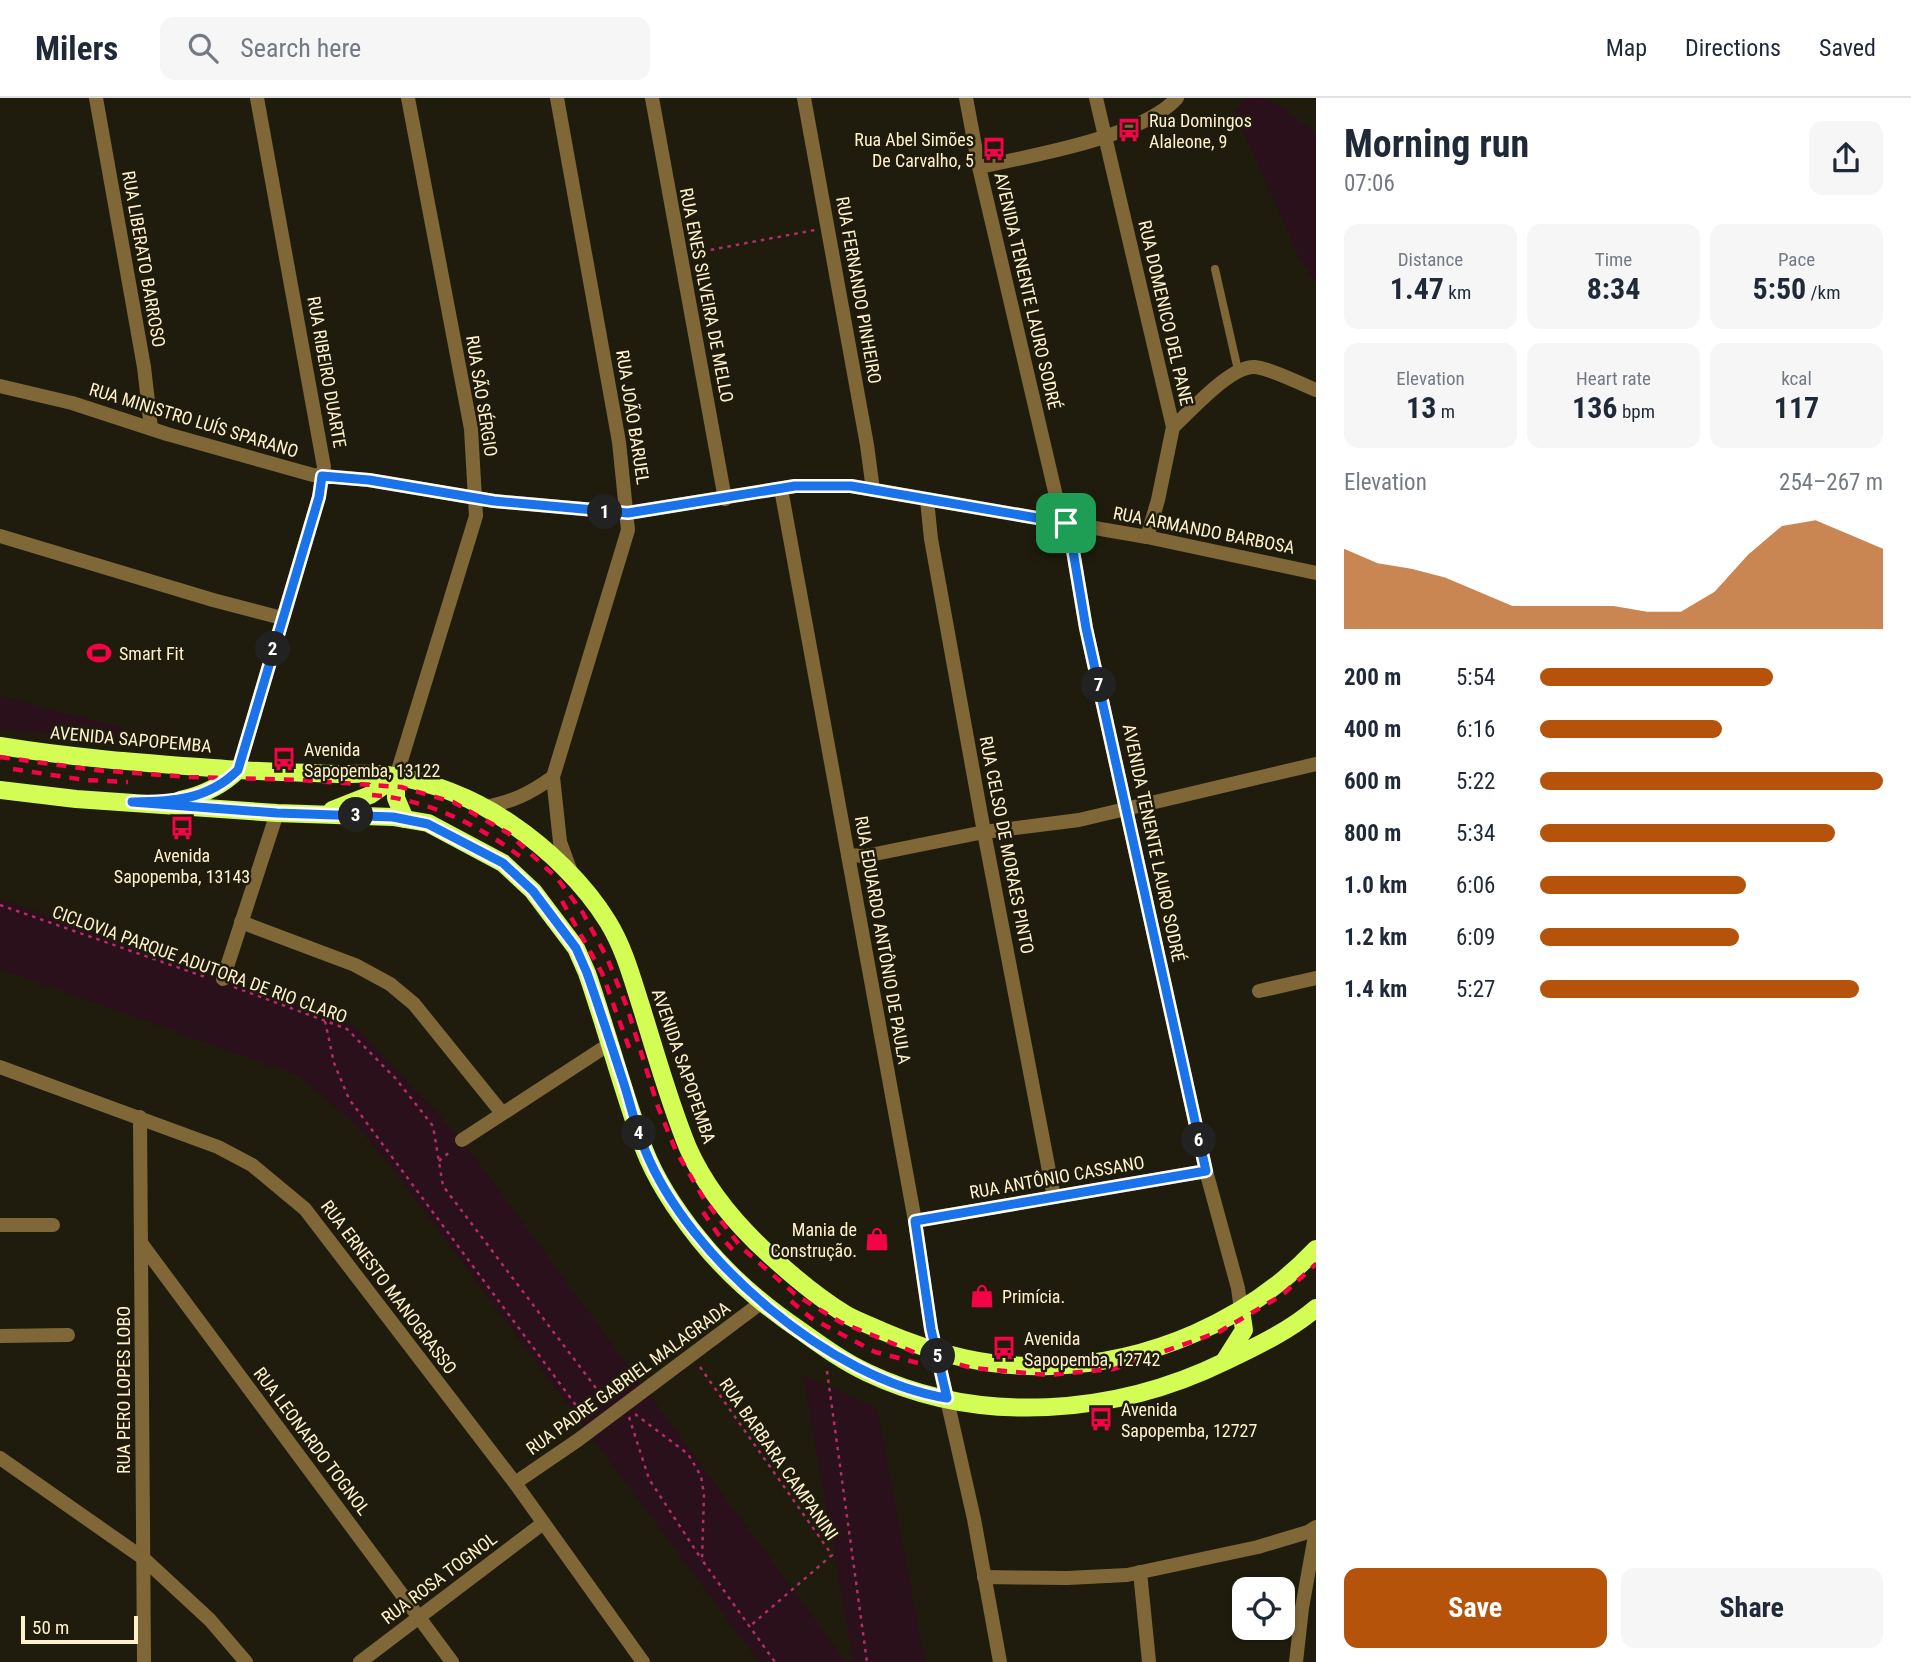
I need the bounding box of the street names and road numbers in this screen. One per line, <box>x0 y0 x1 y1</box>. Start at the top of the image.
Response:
street label: RUA LIBERATO BARROSO <box>118 169 170 349</box>
street label: AVENIDA TENENTE LAURO SODRÉ <box>990 170 1066 412</box>
street label: RUA ENES SILVEIRA DE MELLO <box>676 186 738 404</box>
street label: RUA FERNANDO PINHEIRO <box>832 195 886 385</box>
street label: RUA DOMENICO DEL PANE <box>1134 218 1198 408</box>
street label: RUA RIBEIRO DUARTE <box>303 295 351 449</box>
street label: RUA SÃO SÉRGIO <box>462 334 502 458</box>
street label: RUA JOÃO BARUEL <box>612 348 654 486</box>
street label: RUA MINISTRO LUÍS SPARANO <box>87 378 301 462</box>
street label: RUA ARMANDO BARBOSA <box>1111 502 1297 558</box>
street label: AVENIDA SAPOPEMBA <box>49 721 213 757</box>
street label: AVENIDA TENENTE LAURO SODRÉ <box>1118 722 1190 964</box>
street label: RUA CELSO DE MORAES PINTO <box>976 734 1038 956</box>
street label: RUA EDUARDO ANTÔNIO DE PAULA <box>851 814 915 1066</box>
street label: CICLOVIA PARQUE ADUTORA DE RIO CLARO <box>50 901 350 1027</box>
street label: AVENIDA SAPOPEMBA <box>648 986 721 1147</box>
street label: RUA ANTÔNIO CASSANO <box>968 1151 1146 1203</box>
street label: RUA ERNESTO MANOGRASSO <box>317 1196 461 1378</box>
street label: RUA PADRE GABRIEL MALAGRADA <box>522 1297 734 1459</box>
street label: RUA PERO LOPES LOBO <box>113 1306 134 1474</box>
street label: RUA LEONARDO TOGNOL <box>250 1363 375 1519</box>
street label: RUA BARBARA CAMPANINI <box>715 1374 843 1544</box>
street label: RUA ROSA TOGNOL <box>377 1528 501 1628</box>

